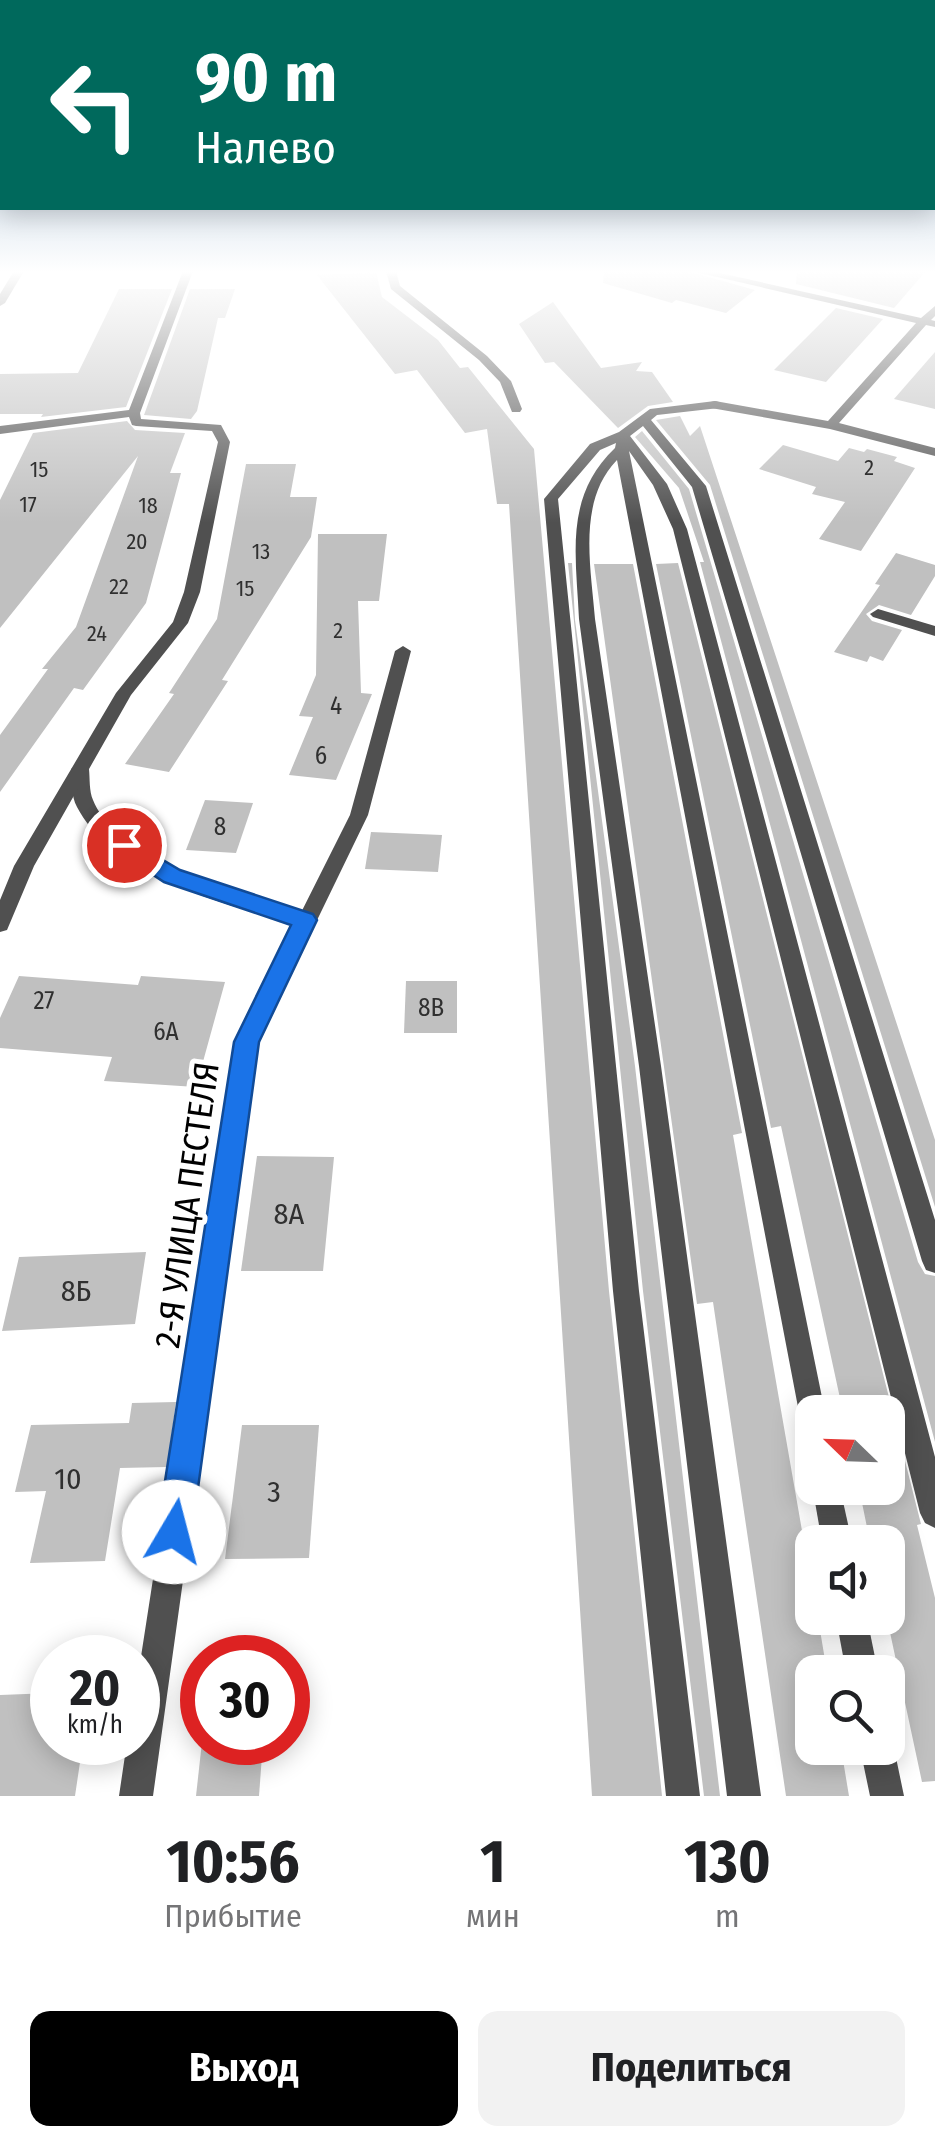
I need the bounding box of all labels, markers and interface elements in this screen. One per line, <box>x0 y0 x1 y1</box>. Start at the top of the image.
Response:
text: 90 m <box>195 36 337 120</box>
icon: left <box>30 40 160 170</box>
text: Налево <box>195 121 336 175</box>
house number: 2 <box>864 454 874 481</box>
house number: 15 <box>30 456 48 483</box>
house number: 17 <box>19 491 37 518</box>
house number: 18 <box>138 492 158 519</box>
house number: 20 <box>126 528 148 555</box>
house number: 13 <box>252 538 270 565</box>
house number: 22 <box>109 573 129 600</box>
house number: 15 <box>236 575 254 602</box>
house number: 2 <box>333 617 343 644</box>
house number: 24 <box>87 620 107 647</box>
house number: 4 <box>330 691 342 721</box>
house number: 6 <box>315 741 327 771</box>
pin <box>82 803 167 888</box>
house number: 8 <box>214 812 226 842</box>
icon: arrive <box>97 818 152 873</box>
house number: 27 <box>34 986 54 1016</box>
house number: 8В <box>418 993 444 1023</box>
house number: 6А <box>153 1017 179 1047</box>
street label: 2-Я УЛИЦА ПЕСТЕЛЯ <box>146 1059 228 1351</box>
house number: 8А <box>274 1196 305 1232</box>
house number: 8Б <box>61 1273 91 1309</box>
north arrow <box>795 1395 905 1505</box>
map controls <box>795 1395 905 1765</box>
house number: 10 <box>54 1461 82 1497</box>
house number: 3 <box>267 1474 281 1510</box>
position arrow <box>122 1480 226 1584</box>
button: sound <box>795 1525 905 1635</box>
speed limit sign: 30 <box>180 1635 310 1765</box>
button: search <box>795 1655 905 1765</box>
text: 20 <box>70 1658 120 1718</box>
text: km/h <box>67 1710 123 1740</box>
text: 10:56 <box>166 1826 300 1898</box>
text: 1 <box>480 1826 506 1898</box>
text: 130 <box>684 1826 771 1898</box>
text: Прибытие <box>164 1897 302 1935</box>
text: мин <box>466 1897 520 1935</box>
text: m <box>715 1897 740 1935</box>
button: Выход <box>30 2011 458 2126</box>
button: Поделиться <box>478 2011 905 2126</box>

